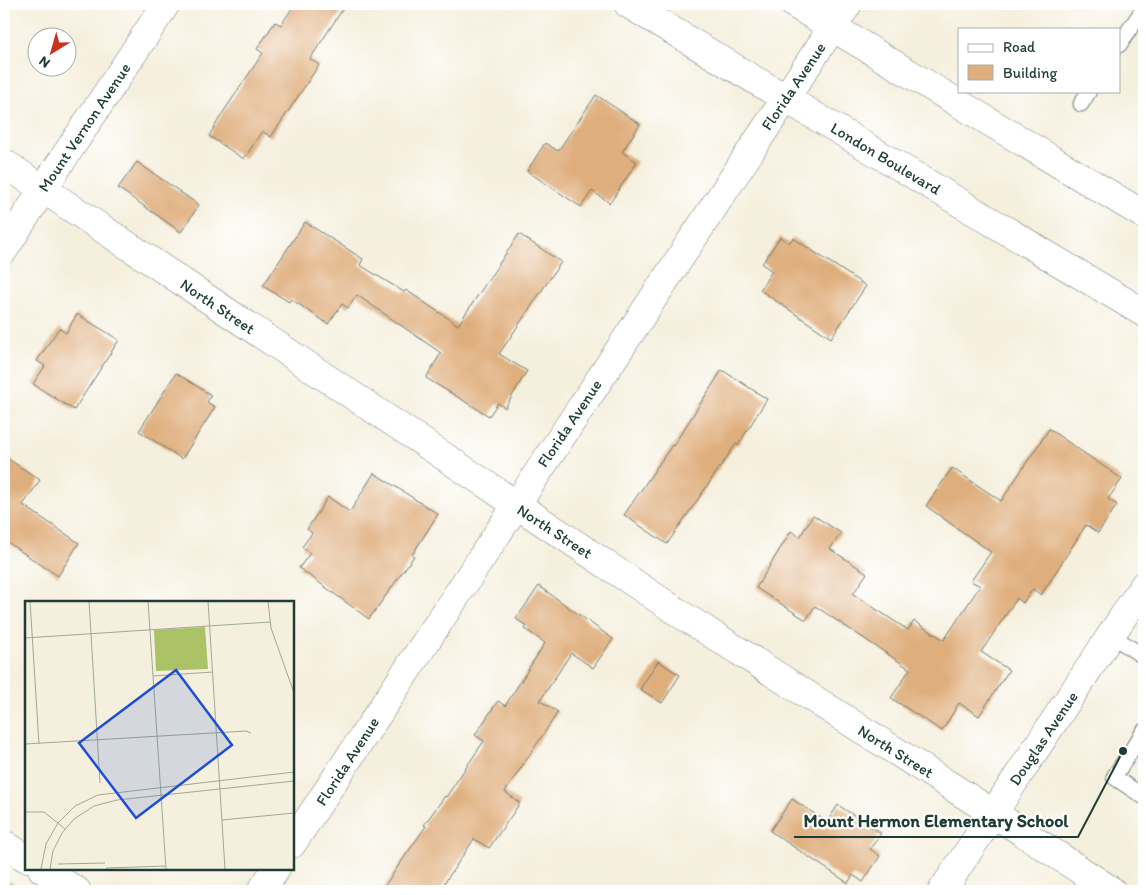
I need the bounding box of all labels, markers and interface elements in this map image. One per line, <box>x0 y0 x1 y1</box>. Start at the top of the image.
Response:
north arrow <box>28 28 78 78</box>
legend <box>958 28 1120 92</box>
text: Road <box>1003 38 1036 56</box>
street label: Florida Avenue <box>757 39 830 134</box>
text: N <box>36 52 53 72</box>
street label: Mount Vernon Avenue <box>34 59 135 195</box>
text: Building <box>1003 64 1057 82</box>
street label: London Boulevard <box>827 118 944 199</box>
street label: North Street <box>177 275 259 338</box>
street label: Florida Avenue <box>533 376 606 471</box>
street label: North Street <box>514 500 596 563</box>
inset map <box>25 601 294 870</box>
street label: Douglas Avenue <box>1005 687 1082 789</box>
street label: Florida Avenue <box>312 713 383 809</box>
street label: North Street <box>854 721 937 782</box>
callout: Mount Hermon Elementary School <box>794 804 1078 837</box>
text: Mount Hermon Elementary School <box>804 810 1069 832</box>

